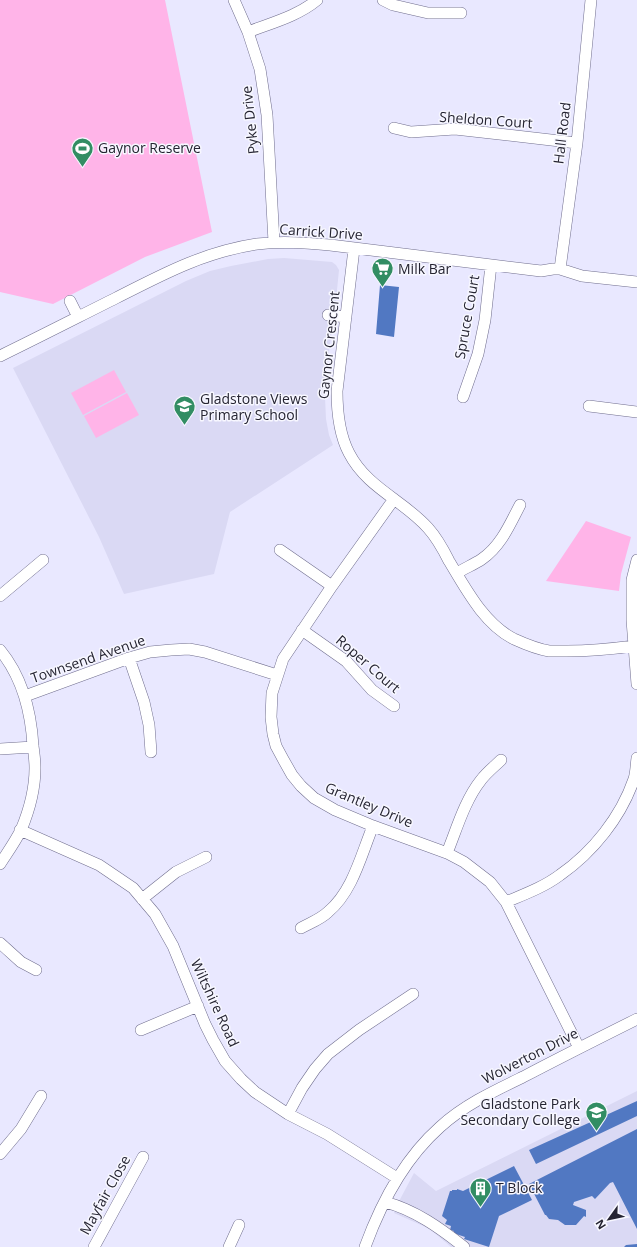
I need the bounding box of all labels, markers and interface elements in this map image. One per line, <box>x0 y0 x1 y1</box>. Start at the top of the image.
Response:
street label: Pyke Drive <box>236 85 263 155</box>
street label: Hall Road <box>548 101 575 165</box>
street label: Sheldon Court <box>439 107 533 132</box>
sports icon: Gaynor Reserve <box>70 135 96 168</box>
place label: Gaynor Reserve <box>98 138 201 157</box>
street label: Carrick Drive <box>279 219 364 244</box>
supermarket icon: Milk Bar <box>370 256 396 289</box>
place label: Milk Bar <box>398 259 451 278</box>
street label: Spruce Court <box>450 273 483 361</box>
street label: Gaynor Crescent <box>313 290 344 400</box>
place label: Gladstone Views Primary School <box>200 389 308 424</box>
school or university icon: Gladstone Views Primary School <box>172 394 198 427</box>
street label: Townsend Avenue <box>28 630 148 687</box>
street label: Roper Court <box>332 630 405 697</box>
street label: Grantley Drive <box>322 778 416 832</box>
street label: Wiltshire Road <box>187 956 244 1050</box>
street label: Wolverton Drive <box>479 1023 581 1088</box>
place label: Gladstone Park Secondary College <box>460 1094 581 1129</box>
school or university icon: Gladstone Park Secondary College <box>583 1099 609 1132</box>
street label: Mayfair Close <box>75 1152 134 1238</box>
building icon: T Block <box>467 1175 493 1208</box>
place label: T Block <box>496 1178 543 1197</box>
north arrow <box>589 1199 629 1239</box>
text: N <box>591 1217 609 1233</box>

